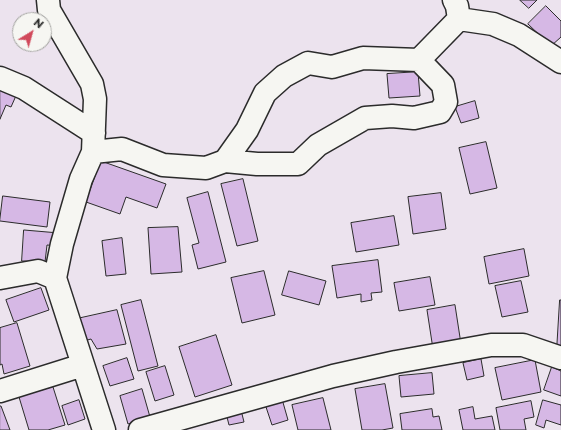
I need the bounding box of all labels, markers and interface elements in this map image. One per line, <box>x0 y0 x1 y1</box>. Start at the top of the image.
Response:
north arrow <box>12 12 52 52</box>
text: N <box>30 13 48 32</box>

